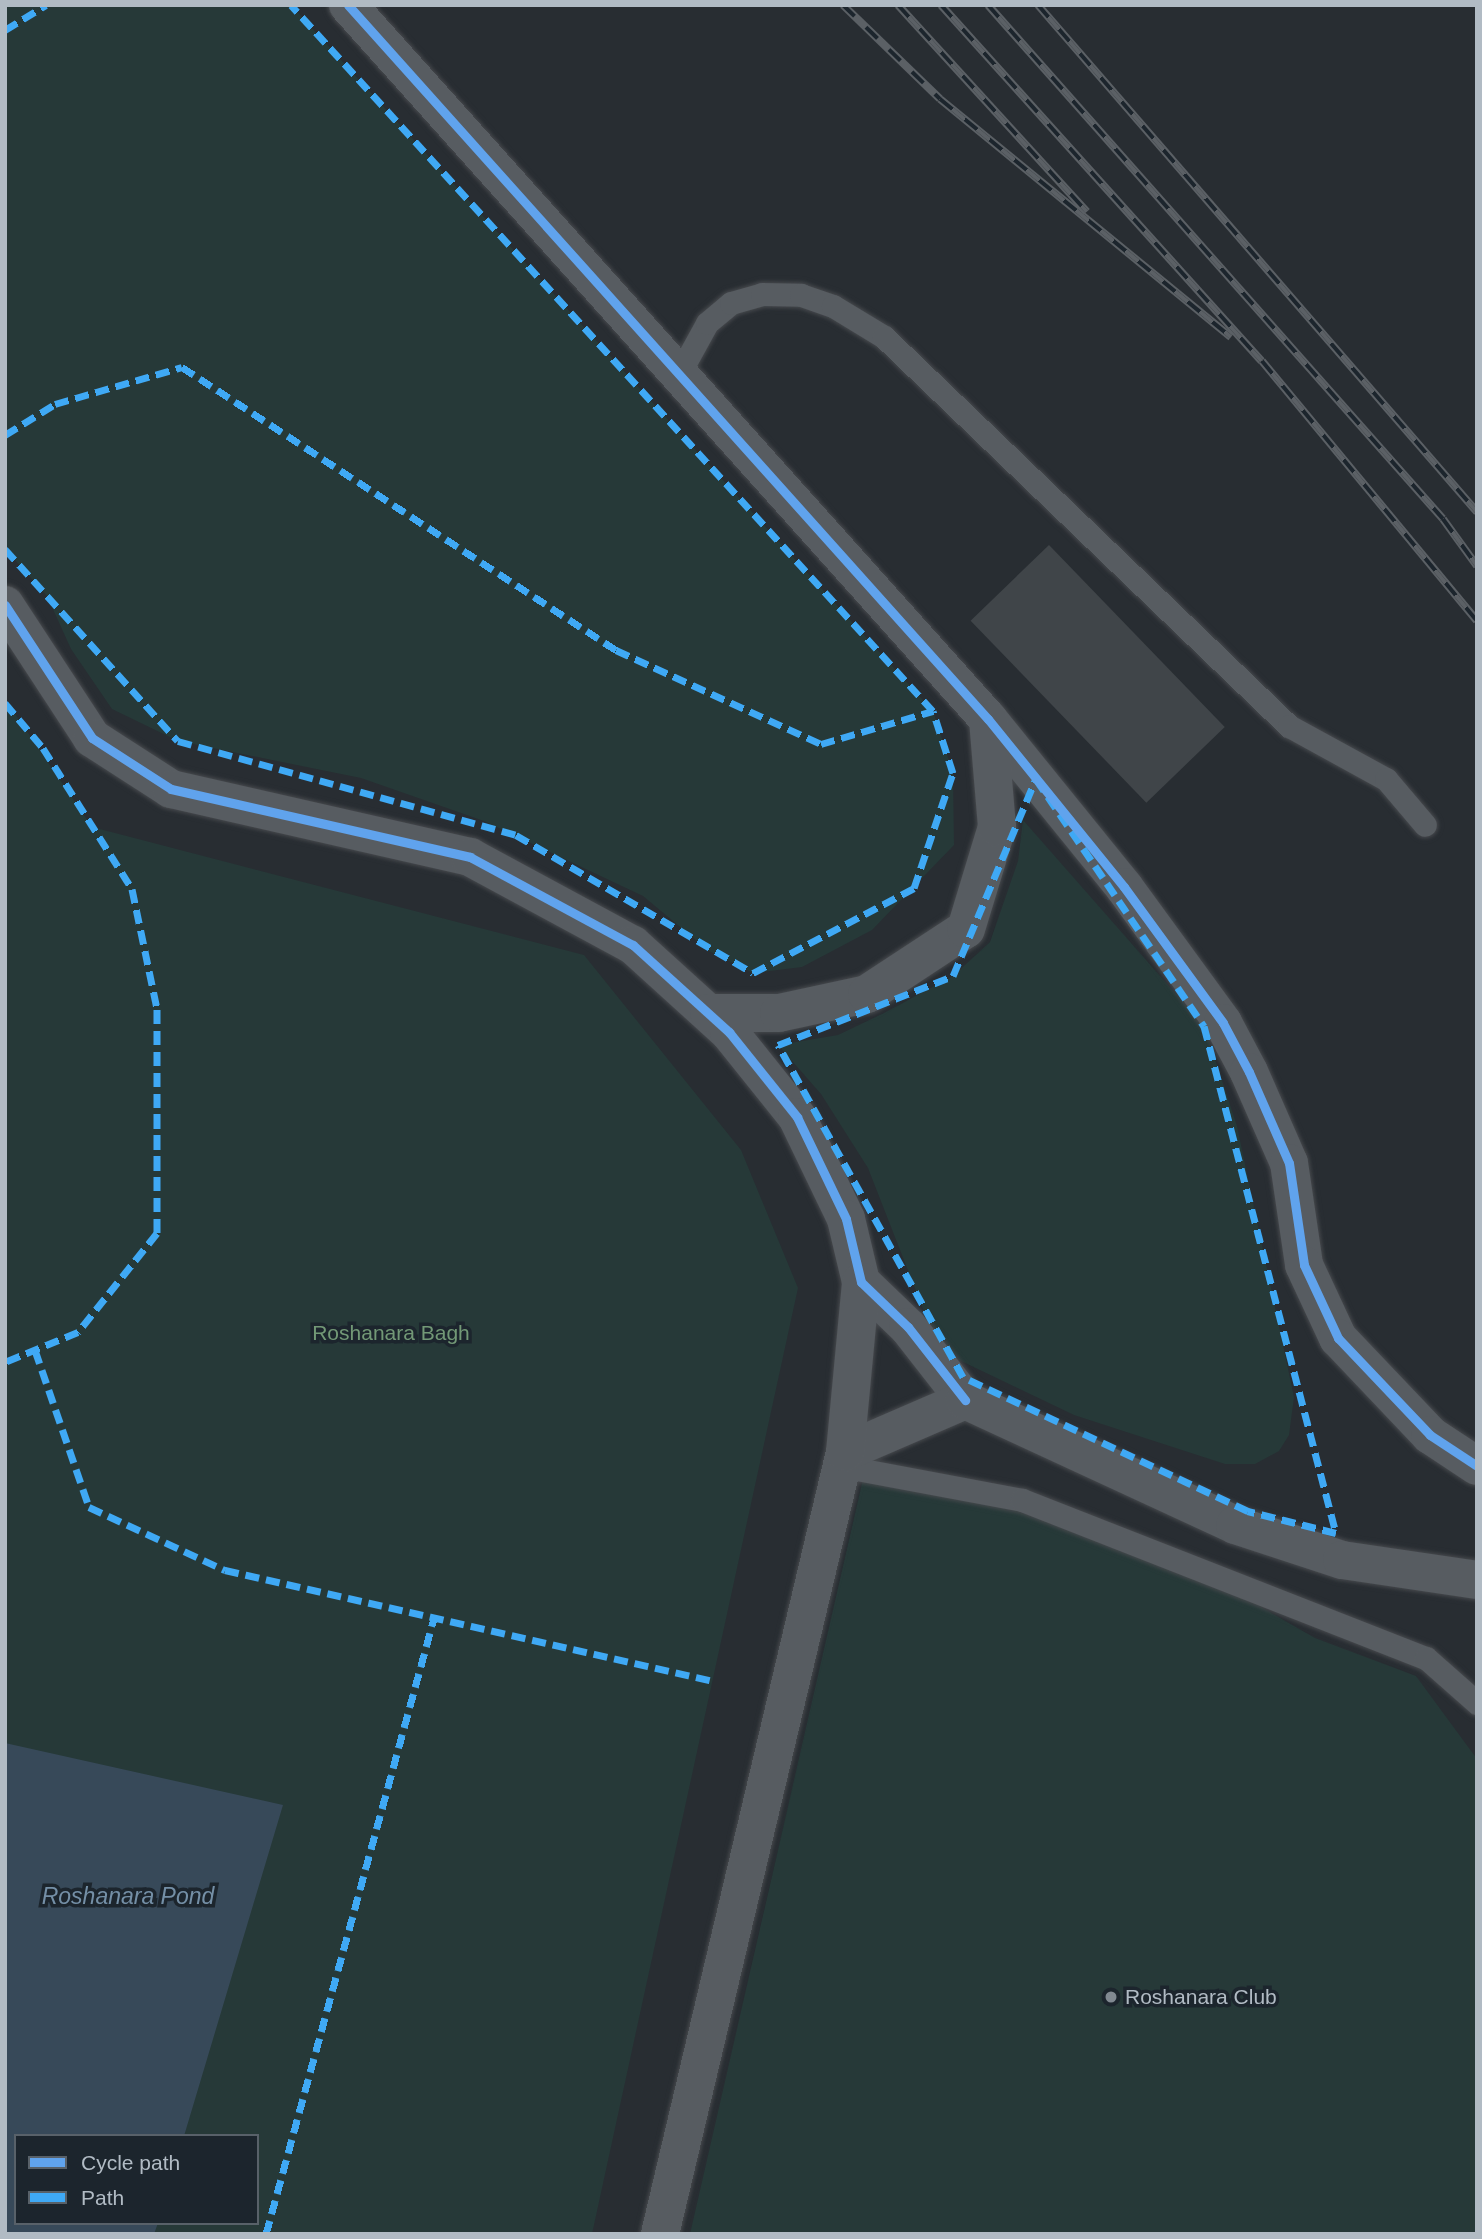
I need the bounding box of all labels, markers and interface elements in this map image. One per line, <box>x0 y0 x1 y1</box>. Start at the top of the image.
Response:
park label: Roshanara Bagh <box>312 1320 470 1346</box>
water label: Roshanara Pond <box>42 1882 214 1910</box>
place label: Roshanara Club <box>1125 1984 1277 2010</box>
marker: Roshanara Club <box>1103 1989 1119 2005</box>
legend <box>14 2134 259 2225</box>
text: Cycle path <box>81 2151 180 2174</box>
text: Path <box>81 2186 124 2209</box>

